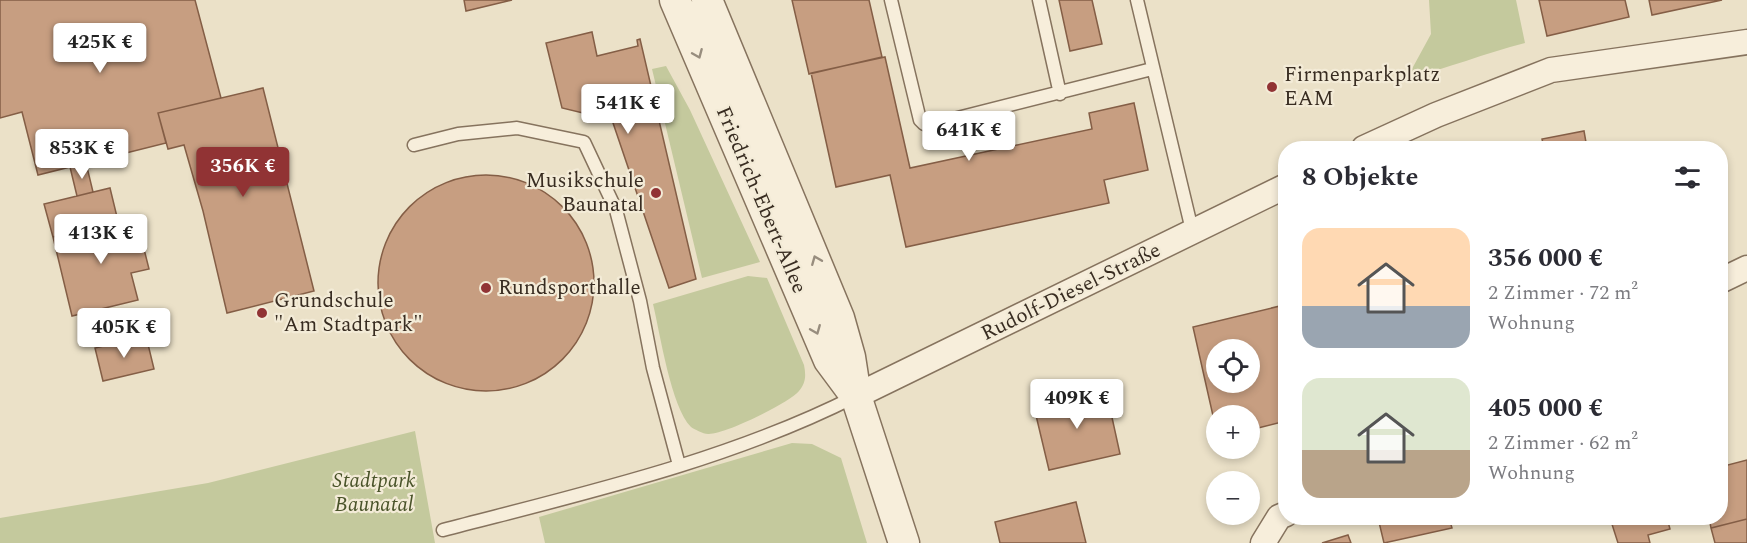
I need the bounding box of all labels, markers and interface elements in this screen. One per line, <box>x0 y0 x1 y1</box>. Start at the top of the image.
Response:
pin: 425K € <box>51 23 149 74</box>
text: 425K € <box>67 27 133 57</box>
one-way arrow <box>691 47 703 58</box>
place label: Firmenparkplatz EAM <box>1284 59 1440 115</box>
marker: Firmenparkplatz EAM <box>1265 80 1279 94</box>
pin: 541K € <box>579 84 677 135</box>
text: 541K € <box>595 88 661 118</box>
street label: Friedrich-Ebert-Allee <box>707 101 815 299</box>
pin: 641K € <box>920 111 1018 162</box>
text: 641K € <box>936 115 1002 145</box>
pin: 853K € <box>33 129 131 180</box>
text: 853K € <box>49 133 115 163</box>
pin: 356K € <box>194 147 292 198</box>
text: 356K € <box>210 151 276 181</box>
text: 8 Objekte <box>1302 157 1418 197</box>
icon: filters <box>1671 161 1704 194</box>
place label: Musikschule Baunatal <box>526 165 644 221</box>
marker: Musikschule Baunatal <box>649 186 663 200</box>
pin: 413K € <box>52 214 150 265</box>
text: 413K € <box>68 218 134 248</box>
street label: Rudolf-Diesel-Straße <box>976 235 1166 349</box>
text: 356 000 € <box>1488 238 1603 278</box>
icon: home <box>1350 252 1422 324</box>
one-way arrow <box>811 255 823 266</box>
place label: Rundsporthalle <box>498 272 641 304</box>
text: 2 Zimmer · 72 m² <box>1488 278 1638 308</box>
marker: Rundsporthalle <box>479 281 493 295</box>
place label: Grundschule "Am Stadtpark" <box>274 285 423 341</box>
marker: Grundschule "Am Stadtpark" <box>255 306 269 320</box>
pin: 405K € <box>75 308 173 359</box>
text: Wohnung <box>1488 308 1575 338</box>
text: 405K € <box>91 312 157 342</box>
one-way arrow <box>809 323 821 334</box>
map controls <box>1206 339 1260 525</box>
button: locate <box>1206 339 1260 393</box>
pin: 409K € <box>1028 379 1126 430</box>
text: 409K € <box>1044 383 1110 413</box>
text: 405 000 € <box>1488 388 1603 428</box>
icon: home <box>1350 402 1422 474</box>
button: + <box>1206 405 1260 459</box>
text: 2 Zimmer · 62 m² <box>1488 428 1638 458</box>
text: Wohnung <box>1488 458 1575 488</box>
park label: Stadtpark Baunatal <box>332 465 416 521</box>
button: − <box>1206 471 1260 525</box>

